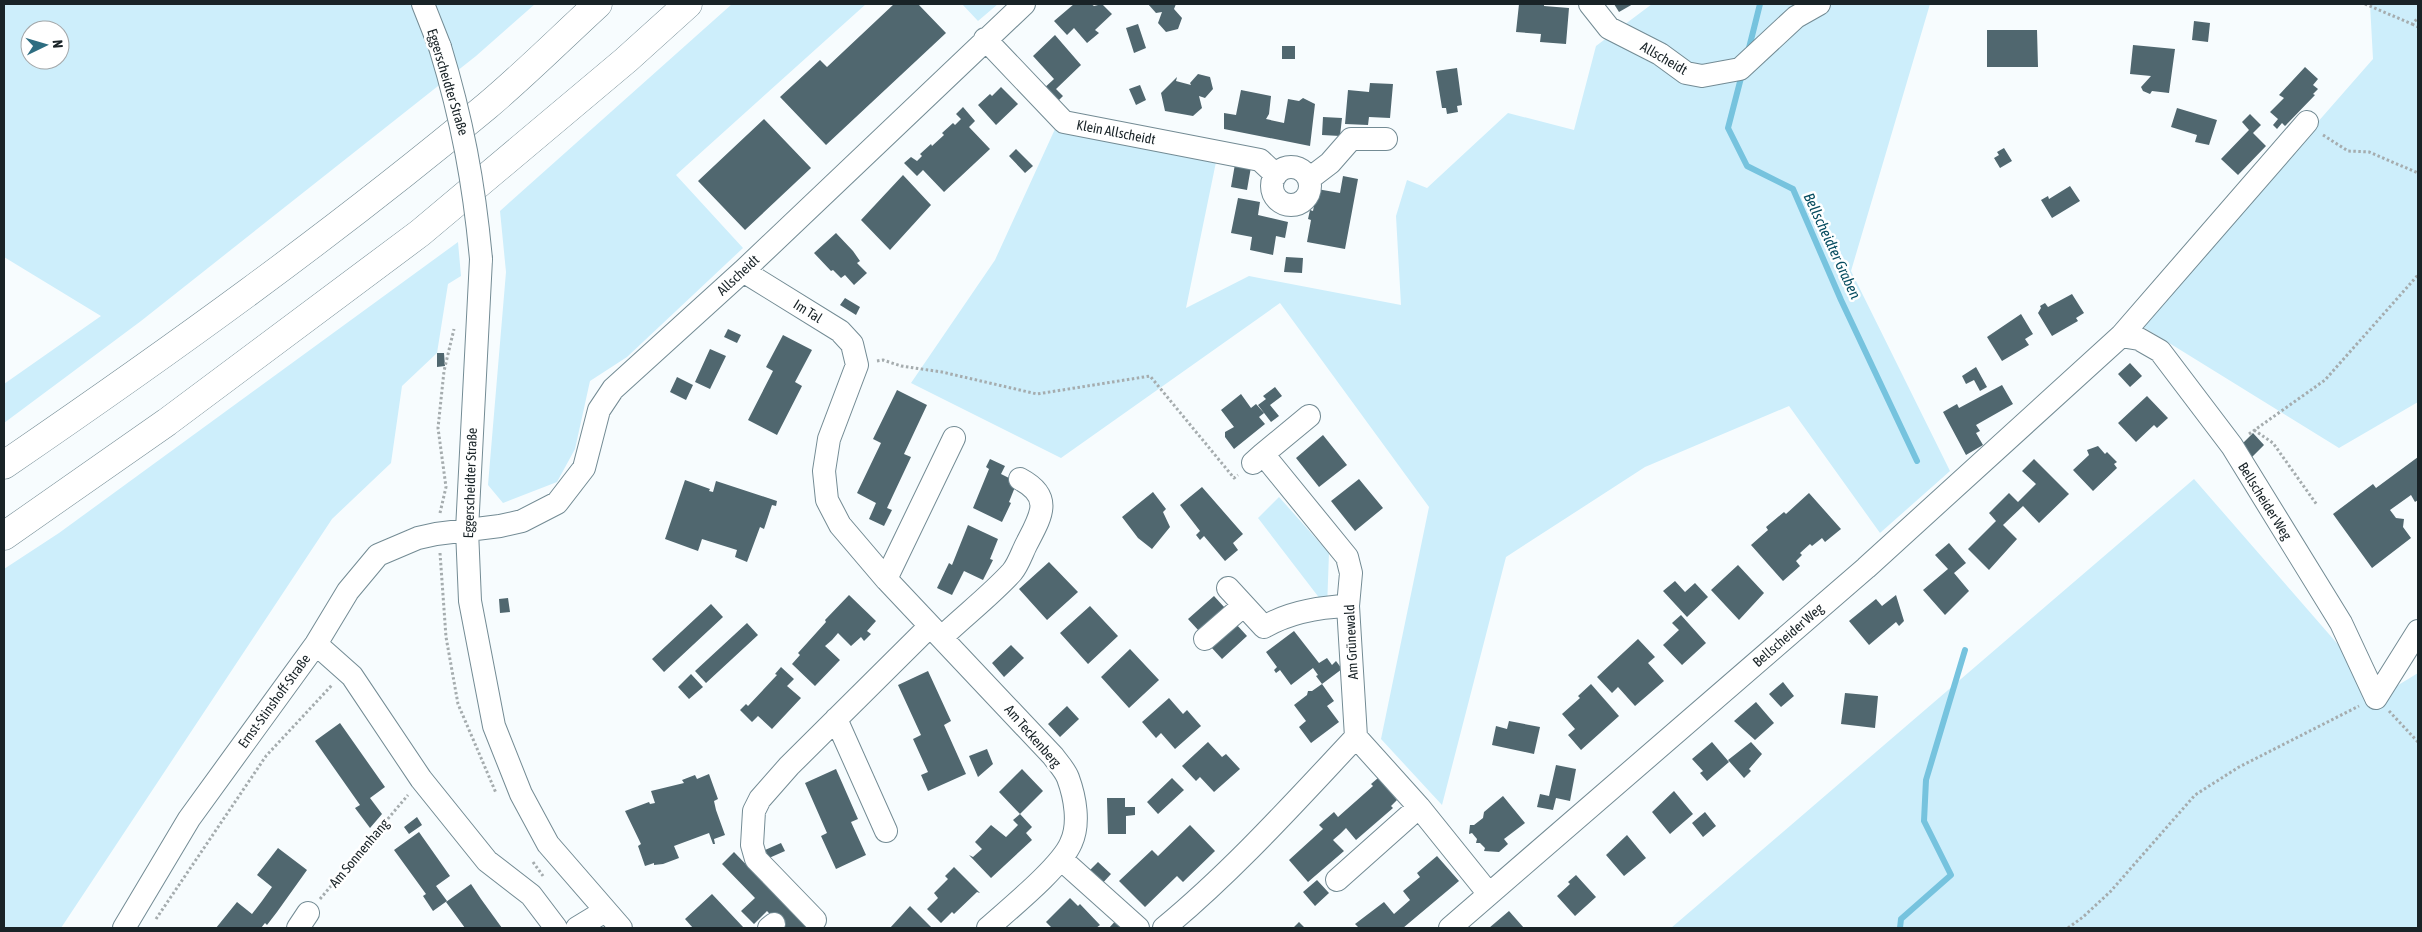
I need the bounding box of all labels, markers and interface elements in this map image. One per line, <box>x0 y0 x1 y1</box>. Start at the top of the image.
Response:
north arrow <box>20 20 70 70</box>
street label: Eggerscheidter Straße <box>424 27 472 137</box>
street label: Allscheidt <box>1638 38 1690 78</box>
text: N <box>50 39 66 49</box>
street label: Klein Allscheidt <box>1075 116 1157 148</box>
water label: Bellscheidter Graben <box>1800 190 1864 301</box>
street label: Allscheidt <box>714 252 762 298</box>
street label: Im Tal <box>791 296 826 326</box>
street label: Eggerscheidter Straße <box>460 427 480 539</box>
street label: Bellscheider Weg <box>2235 459 2295 543</box>
street label: Bellscheider Weg <box>1750 600 1826 670</box>
street label: Am Grünewald <box>1341 604 1361 680</box>
street label: Ernst-Stinshoff-Straße <box>235 651 313 751</box>
street label: Am Teckenberg <box>1002 702 1064 770</box>
street label: Am Sonnenhang <box>326 816 392 890</box>

